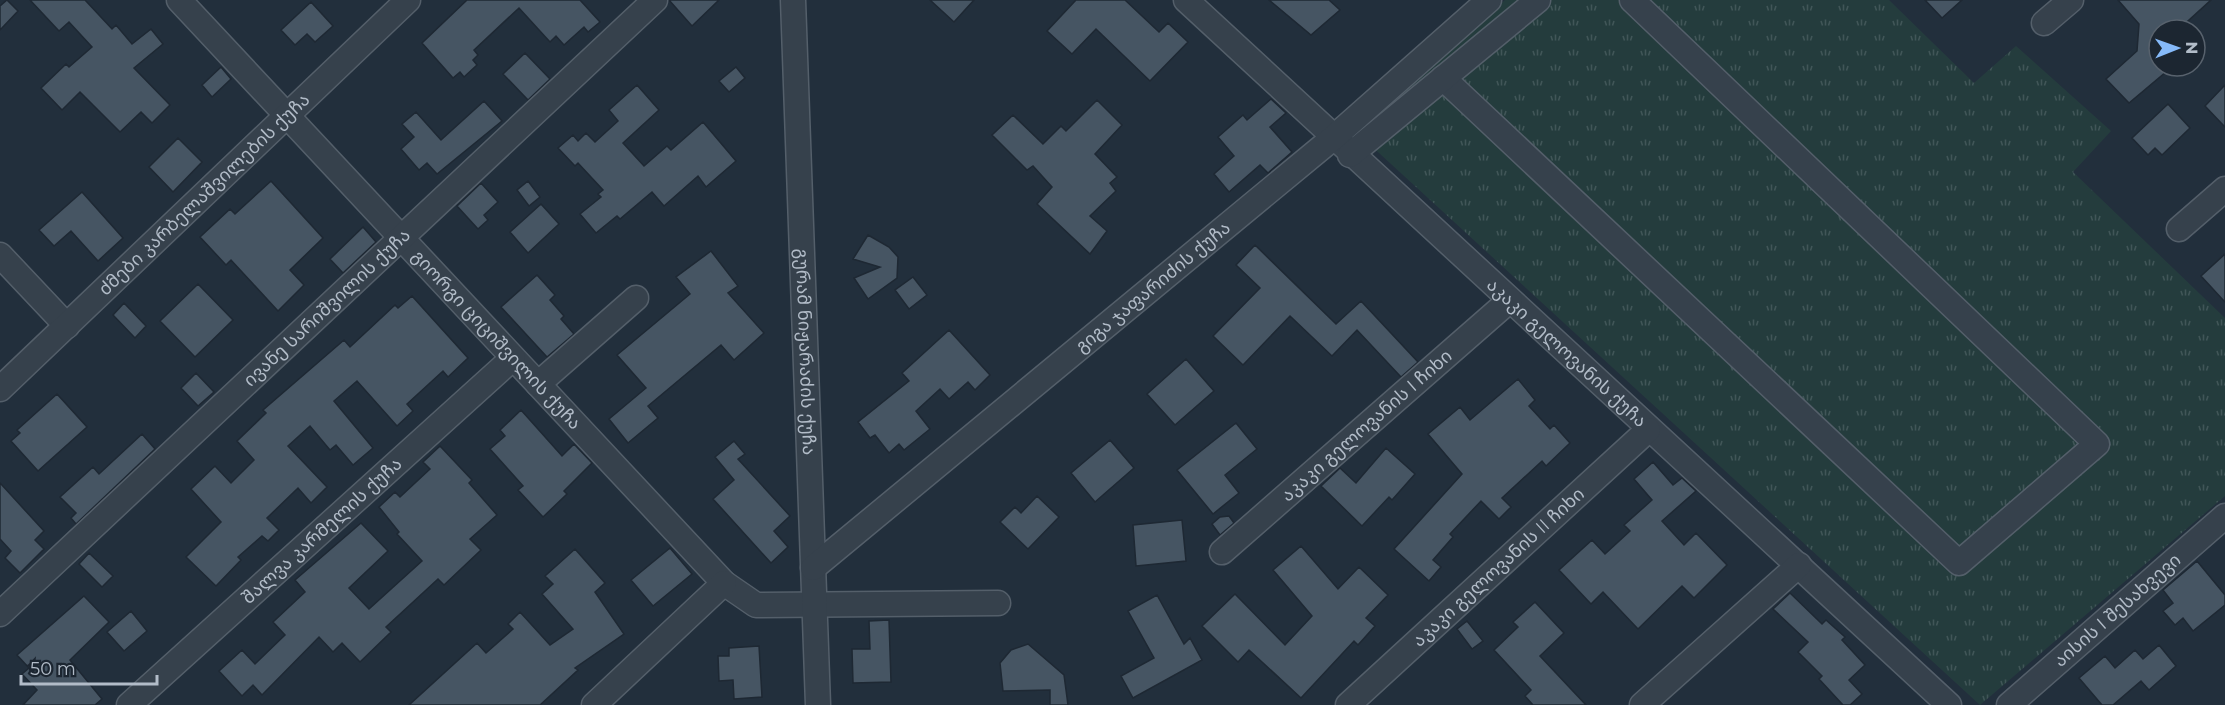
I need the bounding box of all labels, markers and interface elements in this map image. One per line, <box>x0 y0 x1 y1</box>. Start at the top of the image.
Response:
north arrow <box>2147 18 2207 78</box>
text: N <box>2182 41 2201 54</box>
street label: ძმები კარბელაშვილების ქუჩა <box>94 89 314 300</box>
street label: გიგა ჯაფარიძის ქუჩა <box>1071 217 1235 357</box>
street label: ივანე სარიშვილის ქუჩა <box>239 224 415 391</box>
street label: გიორგი ციციშვილის ქუჩა <box>407 245 586 434</box>
street label: გურამ ნიჟარაძის ქუჩა <box>791 248 820 456</box>
street label: აკაკი გელოვანის ქუჩა <box>1482 274 1651 432</box>
street label: აკაკი გელოვანის I ჩიხი <box>1276 345 1457 506</box>
street label: შალვა კარმელის ქუჩა <box>237 453 407 609</box>
street label: აკაკი გელოვანის II ჩიხი <box>1408 483 1589 651</box>
street label: აისის I შესახვევი <box>2049 549 2185 672</box>
scale bar <box>21 648 158 686</box>
text: 50 m <box>30 658 76 680</box>

